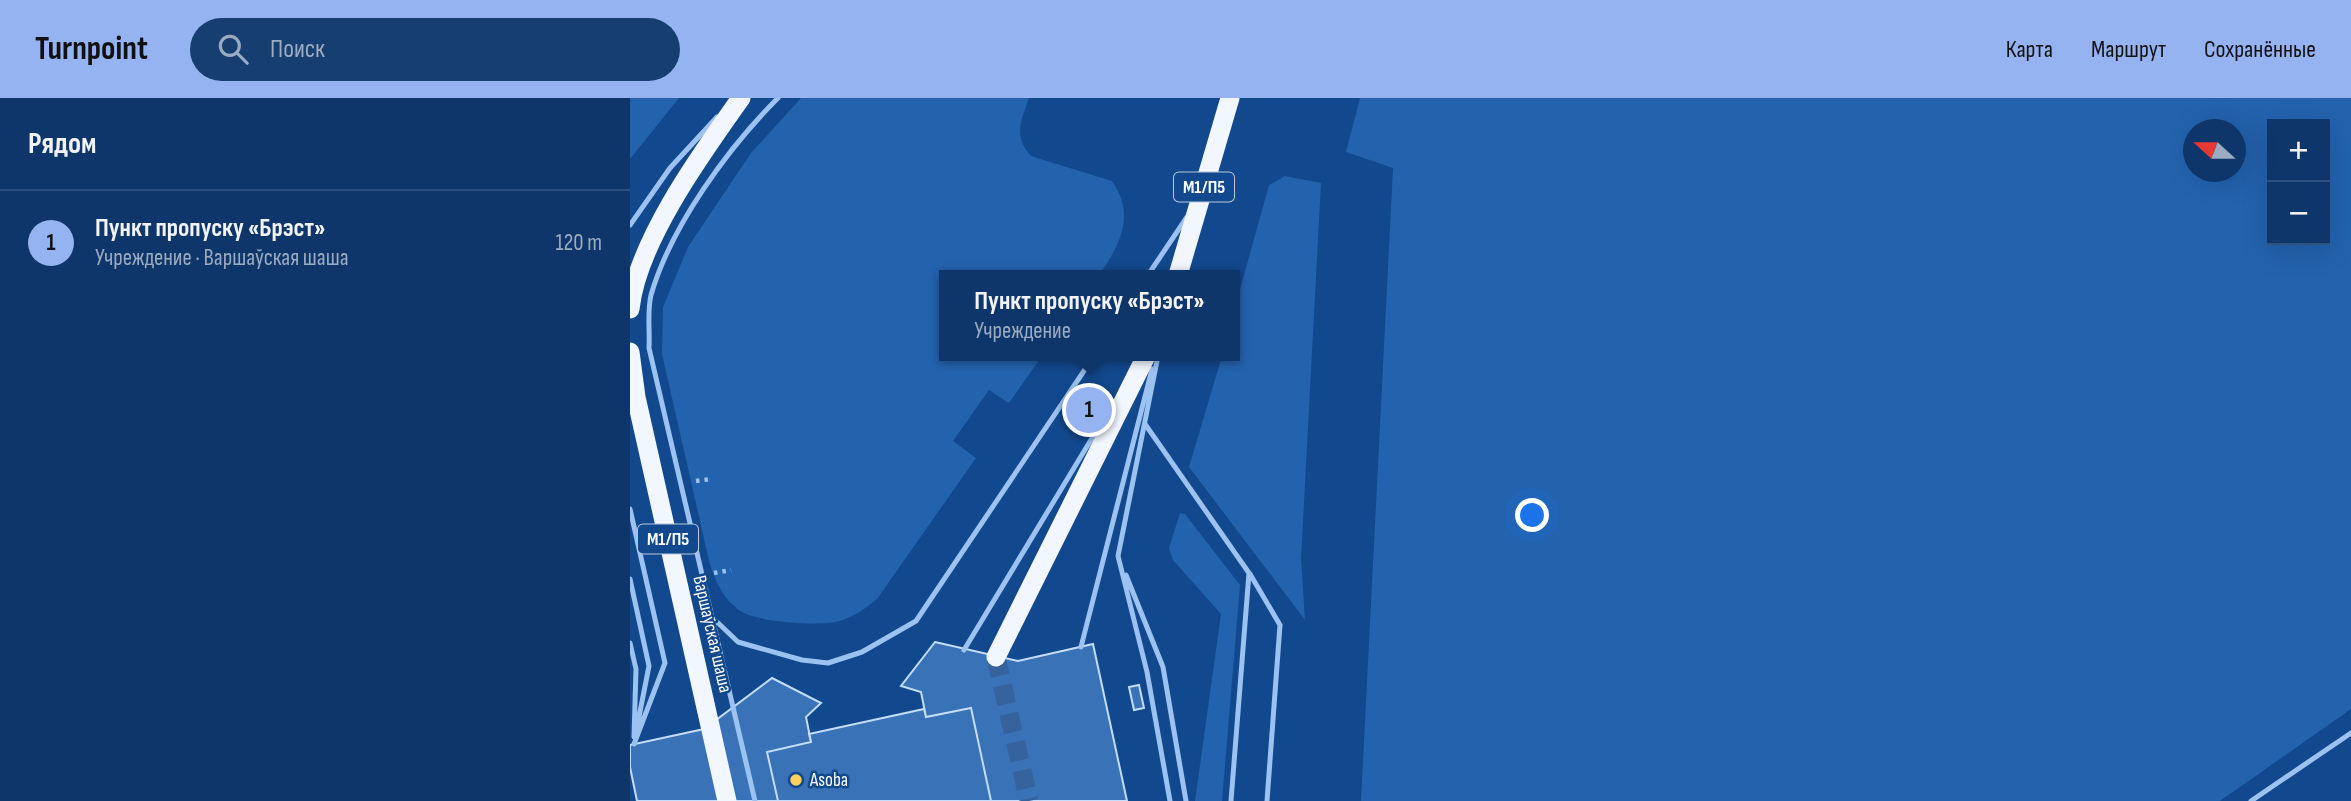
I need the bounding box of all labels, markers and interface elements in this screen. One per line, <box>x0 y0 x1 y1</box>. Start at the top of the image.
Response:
search box <box>190 18 680 81</box>
text: Turnpoint <box>35 29 148 69</box>
icon: search <box>214 30 252 68</box>
text: Поиск <box>270 34 325 65</box>
text: Карта <box>2006 35 2053 64</box>
text: Маршрут <box>2091 35 2166 64</box>
text: Сохранённые <box>2204 35 2316 64</box>
north arrow <box>2183 119 2246 182</box>
map controls <box>2267 119 2330 245</box>
button: + <box>2267 119 2330 182</box>
text: Рядом <box>28 126 96 162</box>
road number: М1/П5 <box>1174 172 1234 202</box>
button: − <box>2267 182 2330 245</box>
text: Пункт пропуску «Брэст» <box>95 213 325 244</box>
text: 1 <box>46 229 56 257</box>
text: 120 m <box>556 229 602 257</box>
text: Учреждение · Варшаўская шаша <box>95 244 348 272</box>
popup <box>939 270 1240 361</box>
text: Пункт пропуску «Брэст» <box>974 286 1205 317</box>
text: Учреждение <box>974 317 1071 345</box>
pin: 1 <box>1066 384 1112 436</box>
your location <box>1515 498 1549 532</box>
road number: М1/П5 <box>638 524 698 554</box>
street label: Варшаўская шаша <box>687 573 737 695</box>
place label: Asoba <box>809 769 848 792</box>
marker: Asoba <box>788 772 804 788</box>

